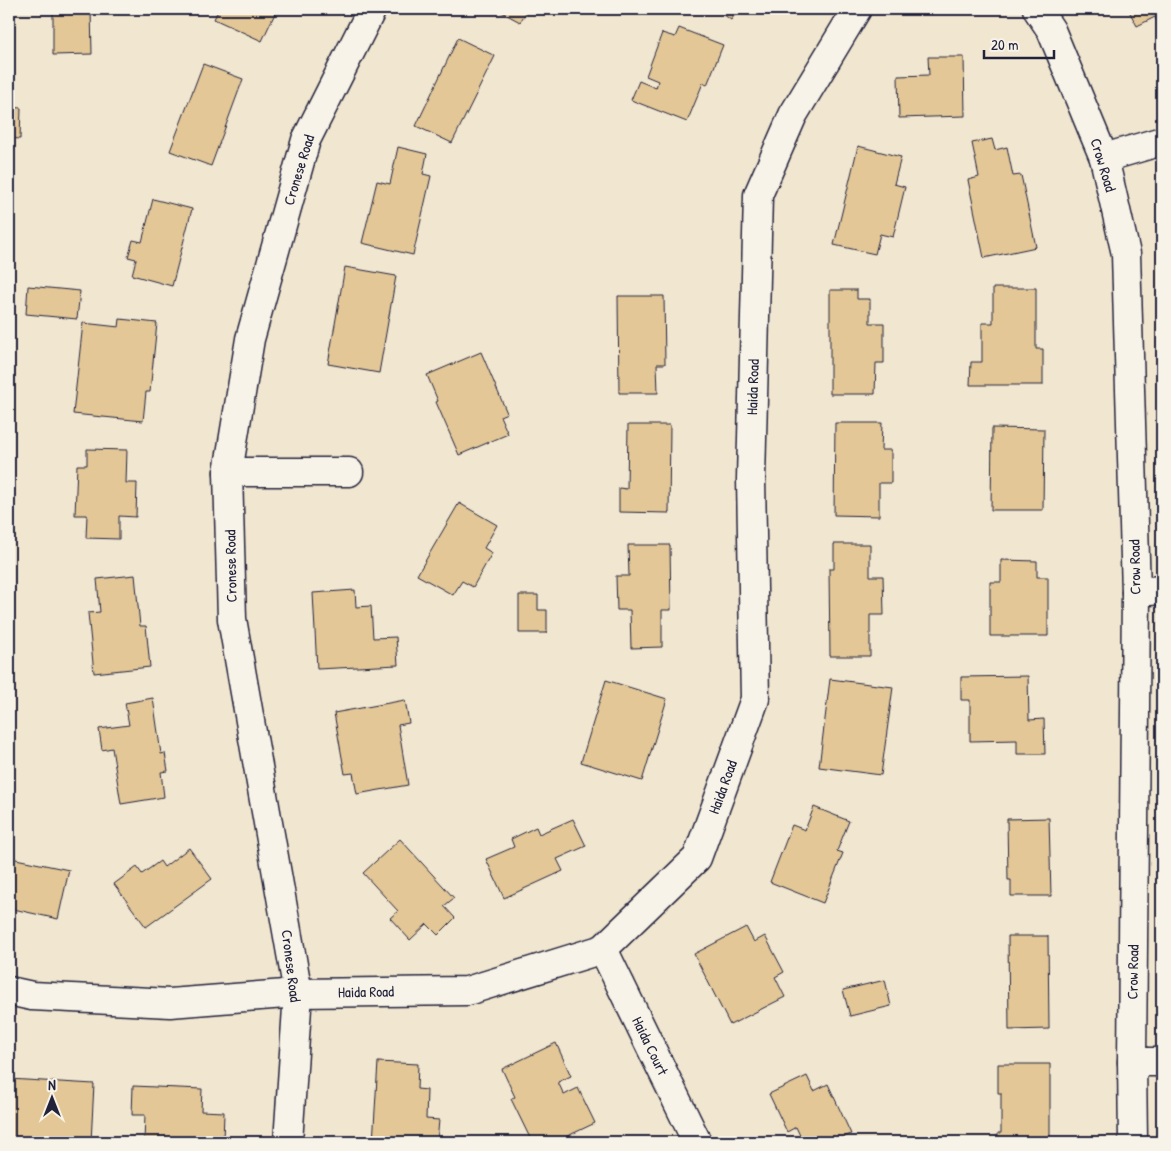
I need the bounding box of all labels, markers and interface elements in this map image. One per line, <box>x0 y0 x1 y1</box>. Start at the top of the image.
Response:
scale bar <box>984 28 1054 60</box>
text: 20 m <box>991 34 1018 55</box>
street label: Cronese Road <box>278 132 319 208</box>
street label: Crow Road <box>1085 135 1122 194</box>
street label: Haida Road <box>741 358 764 415</box>
street label: Cronese Road <box>219 529 242 602</box>
street label: Crow Road <box>1124 539 1145 595</box>
street label: Haida Road <box>703 757 742 817</box>
street label: Cronese Road <box>277 929 306 1003</box>
street label: Crow Road <box>1122 944 1143 1000</box>
street label: Haida Road <box>338 981 394 1002</box>
street label: Haida Court <box>627 1013 674 1079</box>
north arrow <box>28 1074 78 1124</box>
text: N <box>48 1075 56 1094</box>

